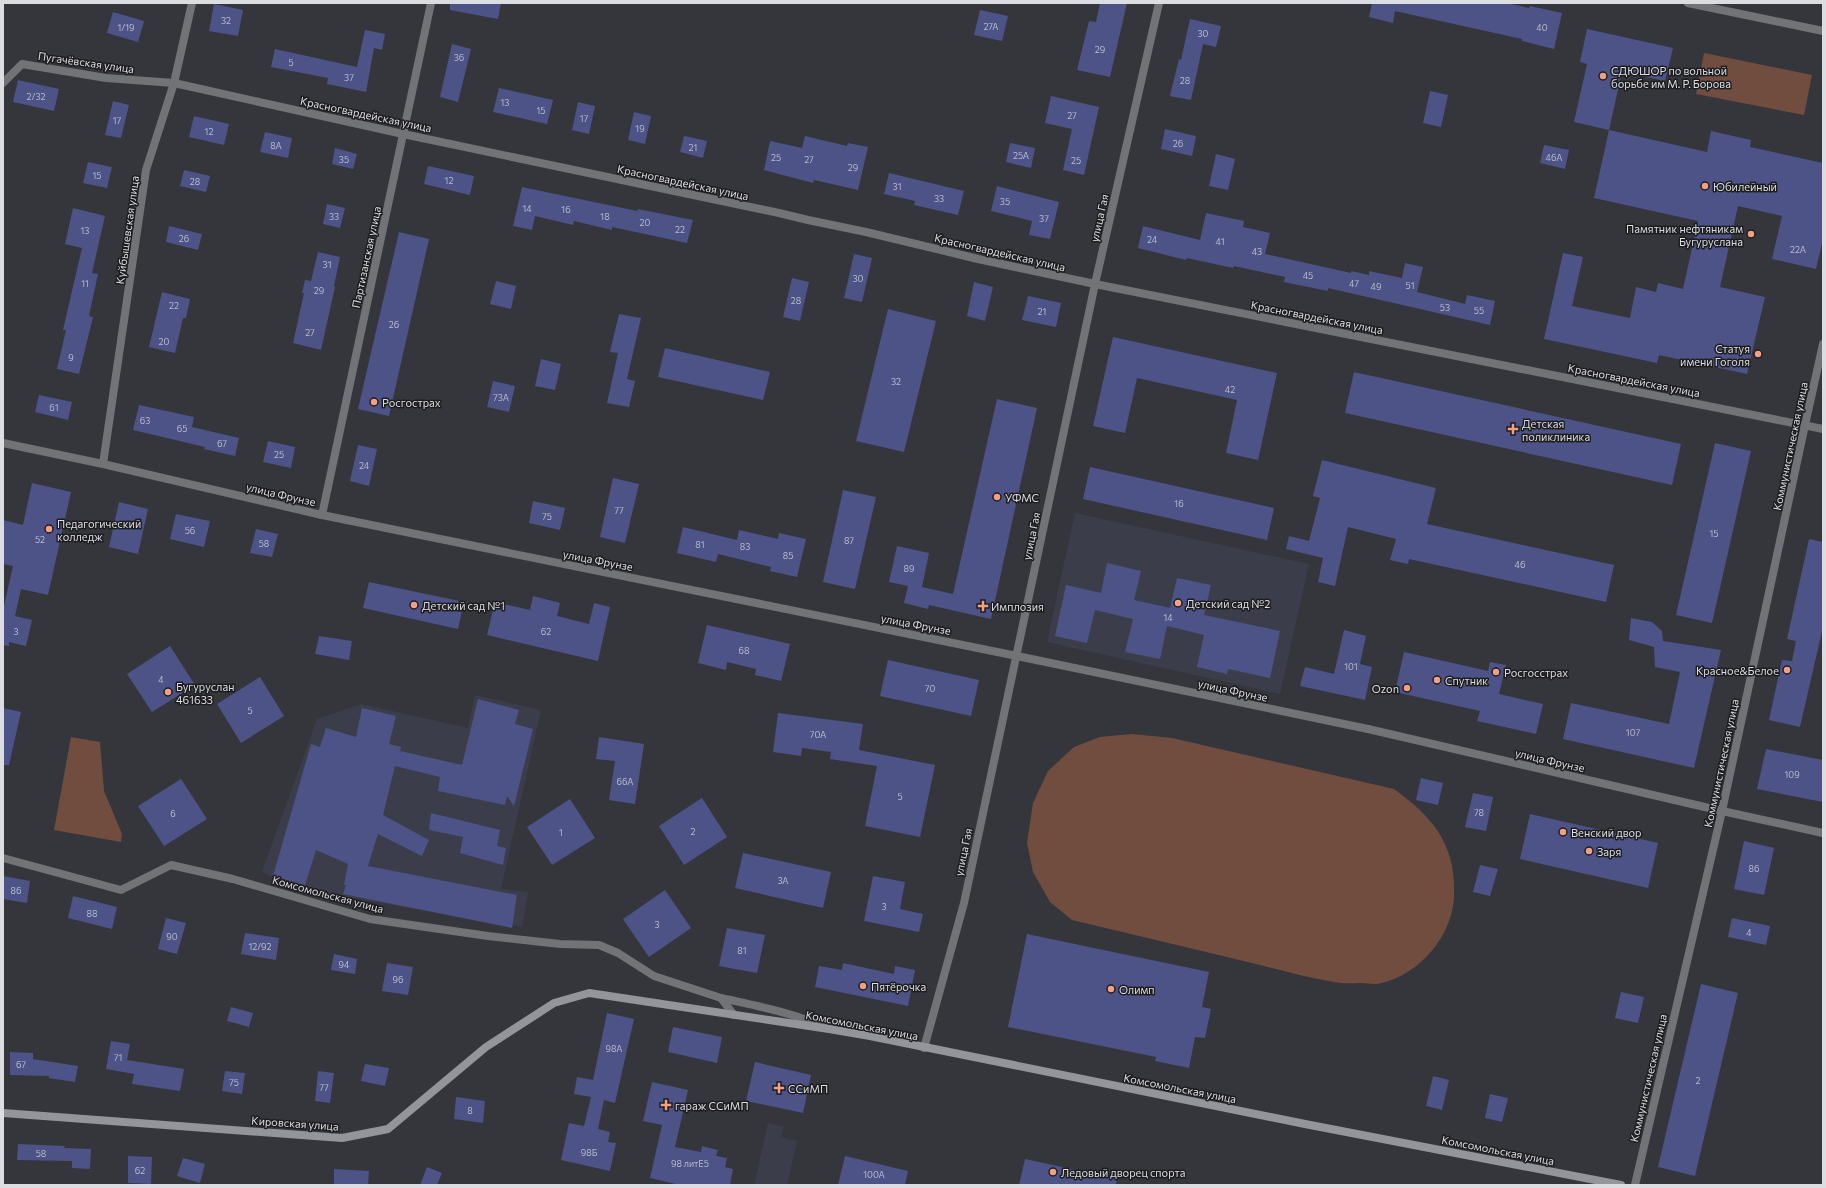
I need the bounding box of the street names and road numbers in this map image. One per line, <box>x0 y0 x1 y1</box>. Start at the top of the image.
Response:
street label: Пугачёвская улица <box>37 49 135 75</box>
street label: Красногвардейская улица <box>299 94 433 134</box>
street label: Красногвардейская улица <box>616 162 750 202</box>
street label: Куйбышевская улица <box>113 175 141 285</box>
street label: улица Гая <box>1087 193 1111 243</box>
street label: Партизанская улица <box>349 205 383 309</box>
street label: Красногвардейская улица <box>933 231 1067 273</box>
street label: Красногвардейская улица <box>1250 298 1384 336</box>
street label: Красногвардейская улица <box>1567 361 1701 399</box>
street label: Коммунистическая улица <box>1770 381 1810 511</box>
street label: улица Фрунзе <box>245 480 317 508</box>
street label: улица Гая <box>1020 511 1042 561</box>
street label: улица Фрунзе <box>562 547 634 573</box>
street label: улица Фрунзе <box>880 611 952 637</box>
street label: улица Фрунзе <box>1197 676 1269 704</box>
street label: Коммунистическая улица <box>1701 698 1741 828</box>
street label: улица Фрунзе <box>1514 746 1586 774</box>
street label: улица Гая <box>952 827 974 877</box>
street label: Комсомольская улица <box>271 873 385 915</box>
street label: Комсомольская улица <box>805 1008 919 1042</box>
street label: Коммунистическая улица <box>1627 1013 1669 1143</box>
street label: Комсомольская улица <box>1123 1071 1237 1105</box>
street label: Кировская улица <box>251 1113 339 1133</box>
street label: Комсомольская улица <box>1441 1133 1555 1167</box>

